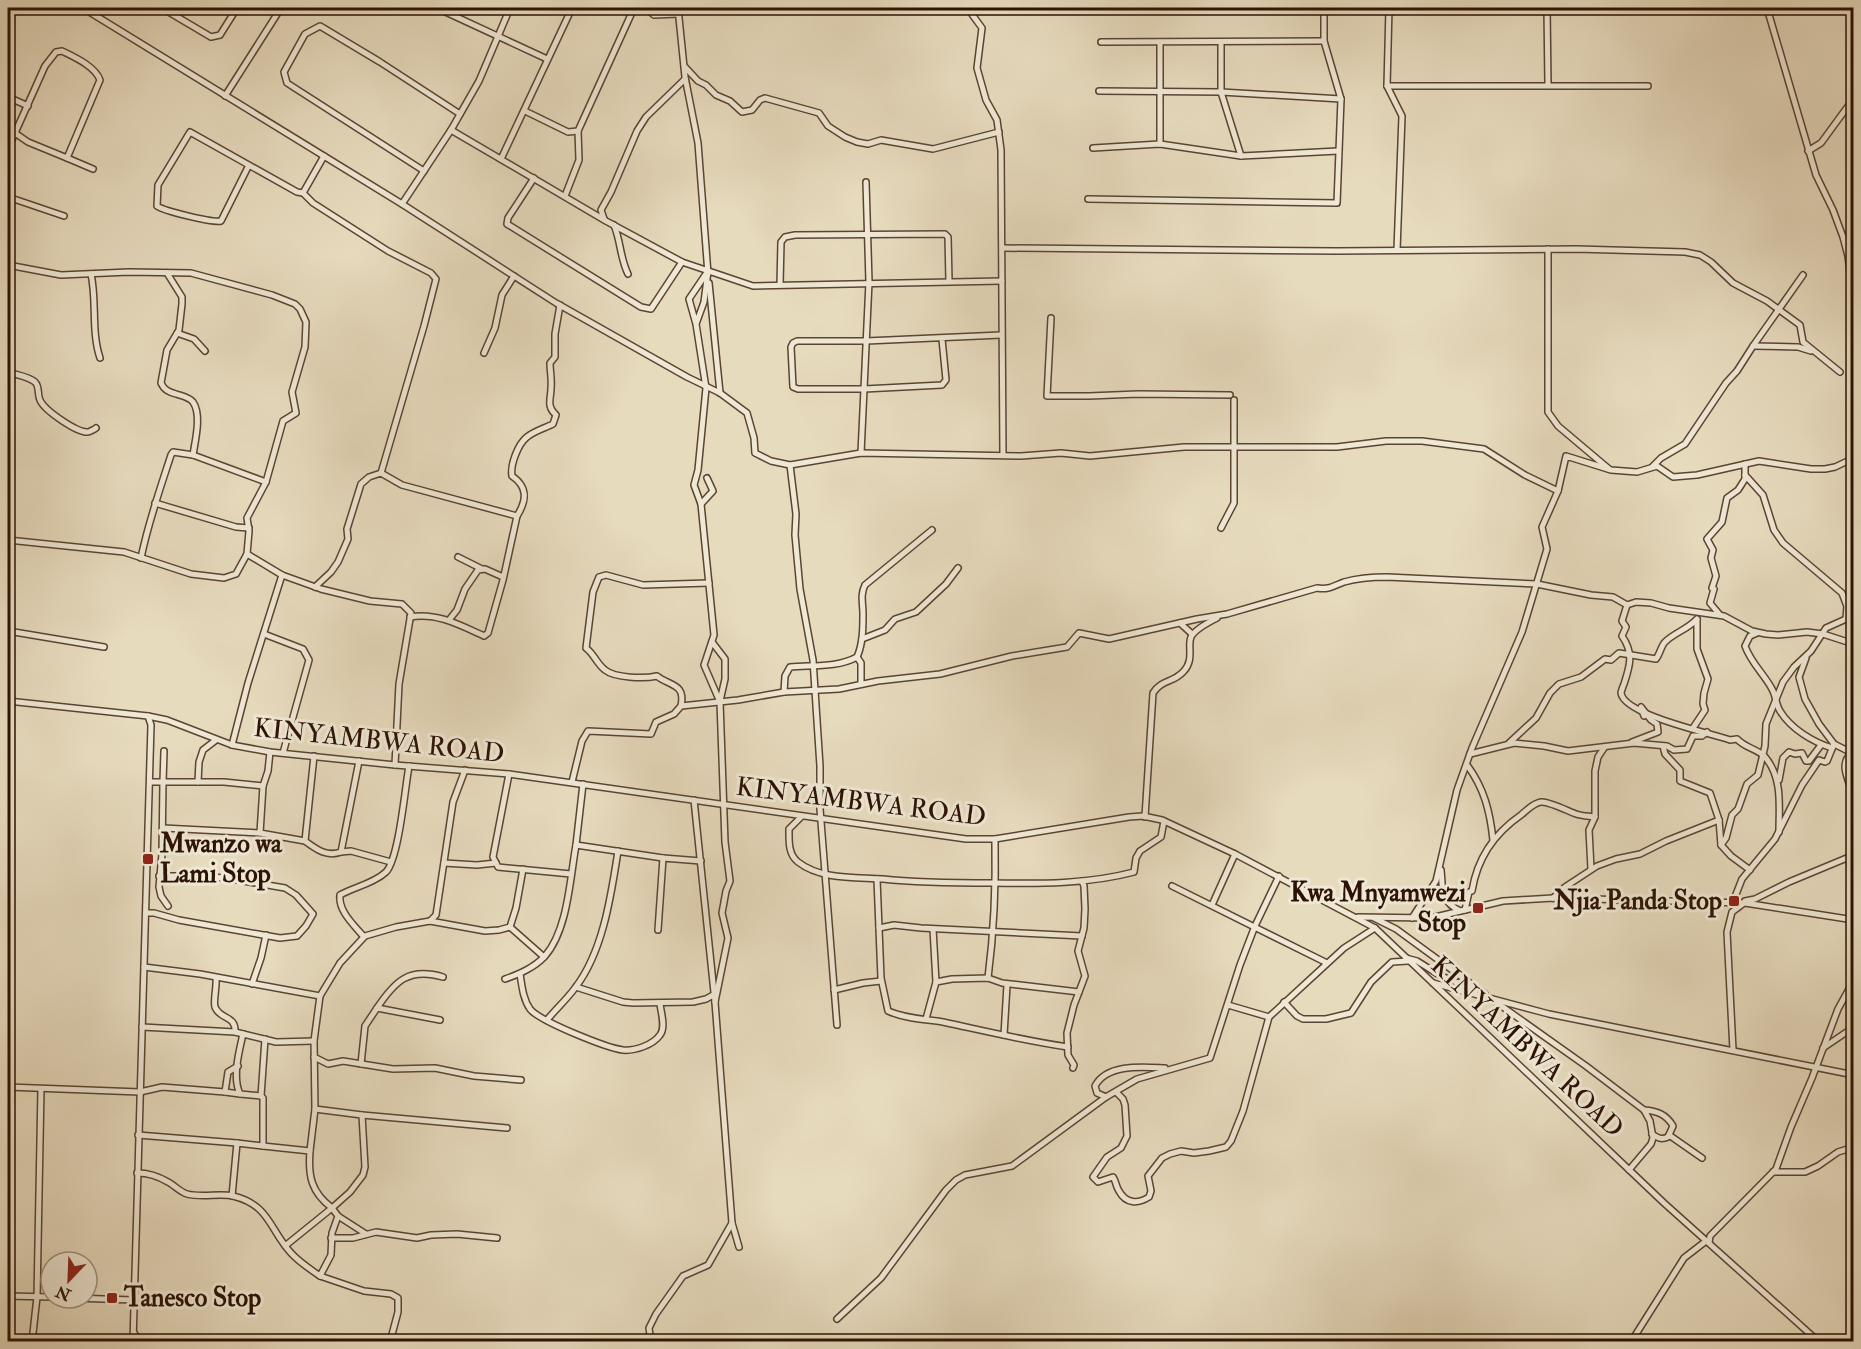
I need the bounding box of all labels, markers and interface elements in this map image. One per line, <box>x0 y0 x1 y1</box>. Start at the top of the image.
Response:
street label: KINYAMBWA ROAD <box>252 712 506 770</box>
street label: KINYAMBWA ROAD <box>734 771 988 833</box>
place label: Mwanzo wa Lami Stop <box>159 828 283 891</box>
marker: Mwanzo wa Lami Stop <box>141 852 155 866</box>
place label: Kwa Mnyamwezi Stop <box>1290 877 1466 940</box>
place label: Njia Panda Stop <box>1553 885 1722 918</box>
marker: Njia Panda Stop <box>1727 894 1741 908</box>
marker: Kwa Mnyamwezi Stop <box>1471 901 1485 915</box>
street label: KINYAMBWA ROAD <box>1424 950 1630 1144</box>
north arrow <box>39 1250 99 1310</box>
text: N <box>52 1281 75 1305</box>
place label: Tanesco Stop <box>123 1282 261 1315</box>
marker: Tanesco Stop <box>105 1291 119 1305</box>

